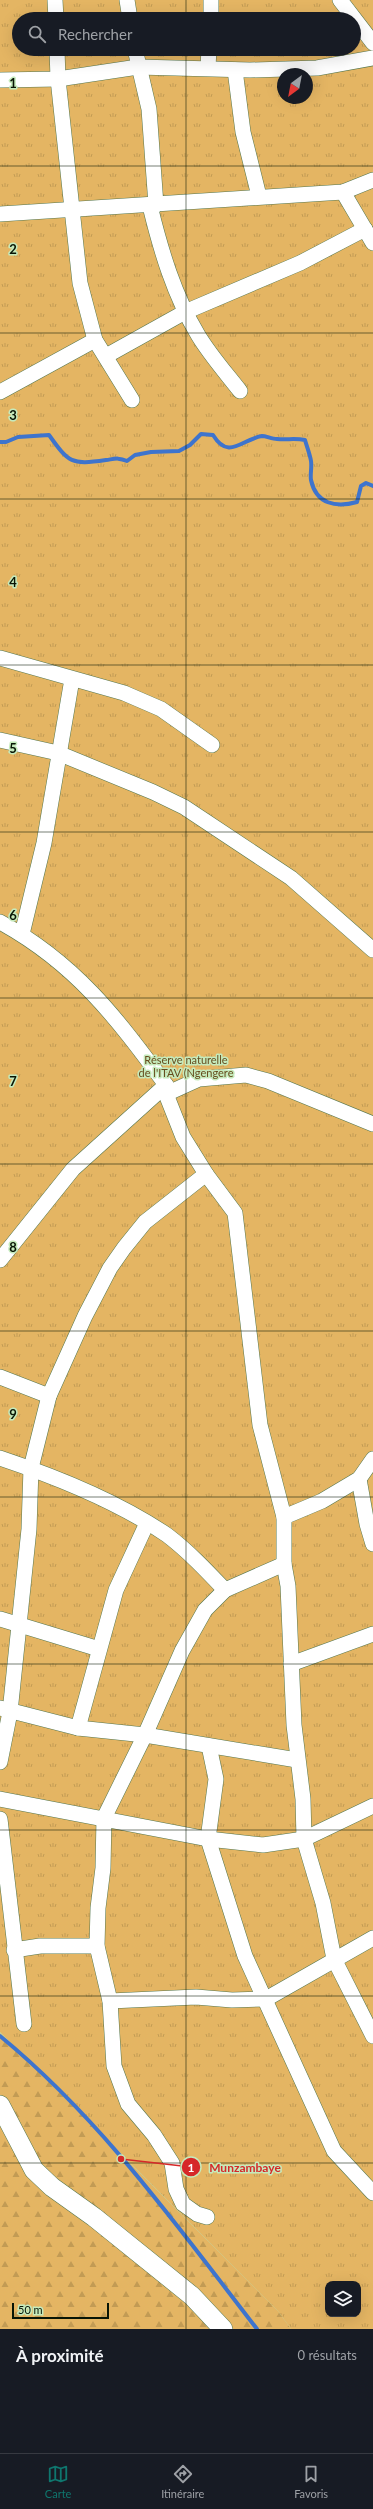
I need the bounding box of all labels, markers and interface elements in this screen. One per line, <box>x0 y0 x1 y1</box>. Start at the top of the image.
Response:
search box <box>12 12 361 56</box>
icon: search <box>26 23 48 45</box>
text: Rechercher <box>58 25 132 43</box>
north arrow <box>277 68 313 104</box>
text: 1 <box>9 75 17 91</box>
text: 2 <box>9 241 17 257</box>
text: 3 <box>9 407 17 423</box>
text: 4 <box>9 574 17 590</box>
text: 5 <box>9 740 17 756</box>
text: 6 <box>9 907 17 923</box>
park label: Réserve naturelle de l'ITAV (Ngengere <box>139 1053 234 1079</box>
text: 7 <box>9 1073 17 1089</box>
text: 8 <box>9 1239 17 1255</box>
text: 9 <box>9 1406 17 1422</box>
callout: Munzambaye <box>181 2155 289 2179</box>
text: 1 <box>188 2160 195 2175</box>
text: Munzambaye <box>209 2160 281 2175</box>
map controls <box>325 2281 361 2317</box>
button: layers <box>325 2281 361 2317</box>
scale bar <box>12 2301 109 2320</box>
text: 50 m <box>18 2303 43 2316</box>
text: À proximité <box>16 2345 104 2366</box>
text: 0 résultats <box>298 2347 357 2363</box>
tab: Carte <box>45 2463 71 2500</box>
tab: Itinéraire <box>161 2463 204 2500</box>
tab: Favoris <box>294 2463 328 2500</box>

